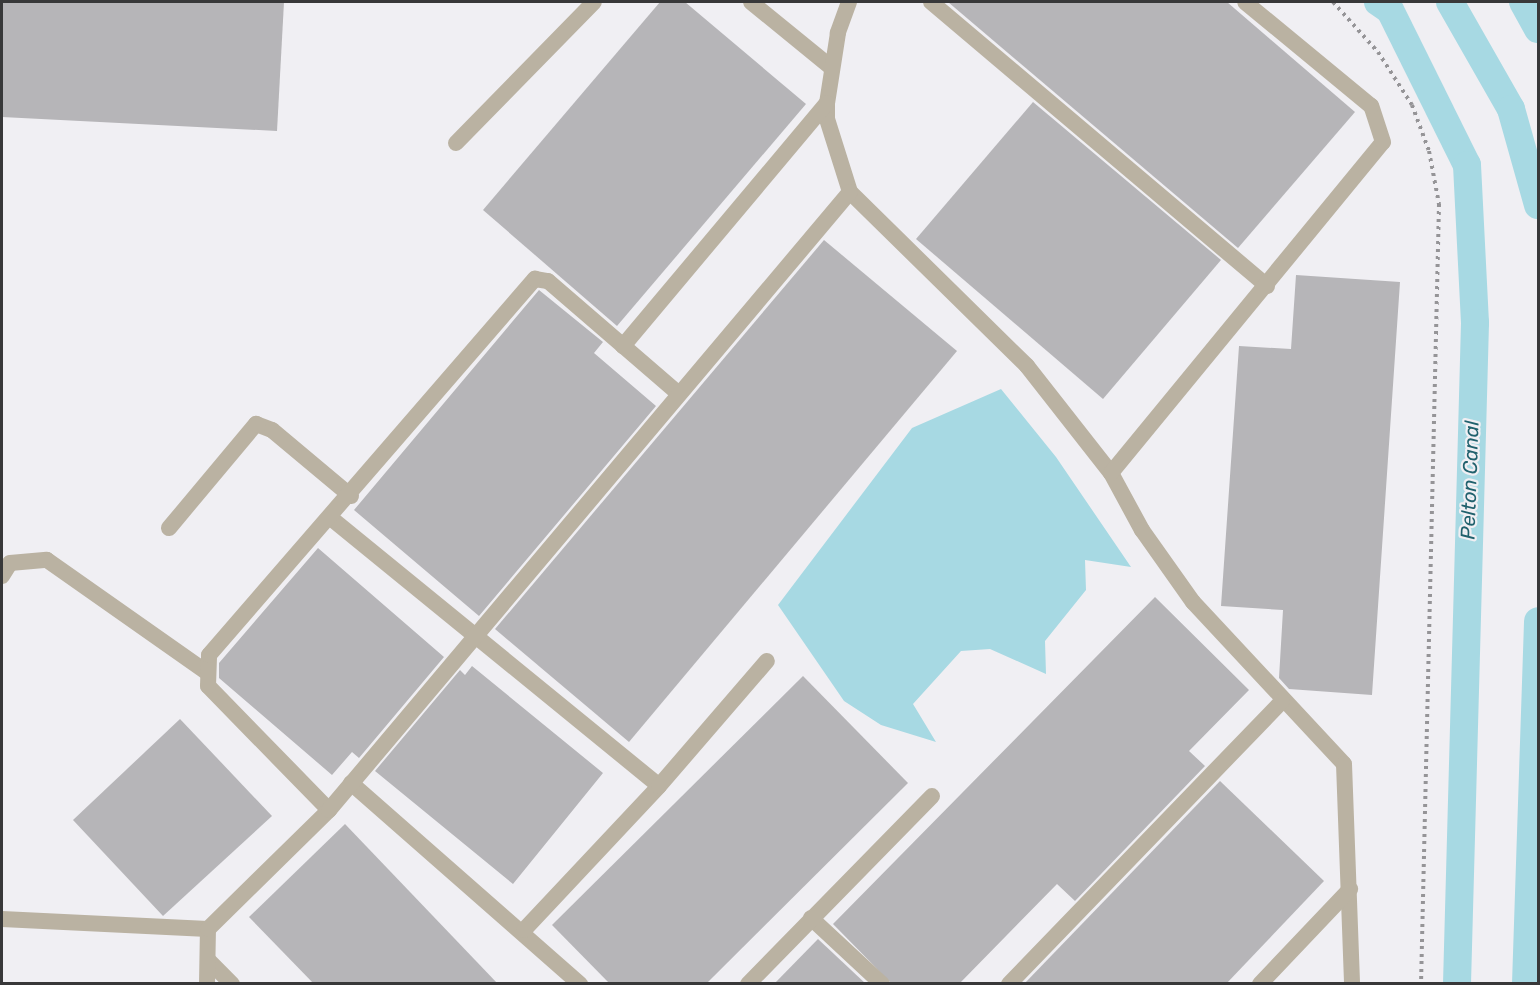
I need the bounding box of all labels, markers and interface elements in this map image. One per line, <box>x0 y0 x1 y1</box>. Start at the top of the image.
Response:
water label: Pelton Canal <box>1456 420 1484 540</box>

